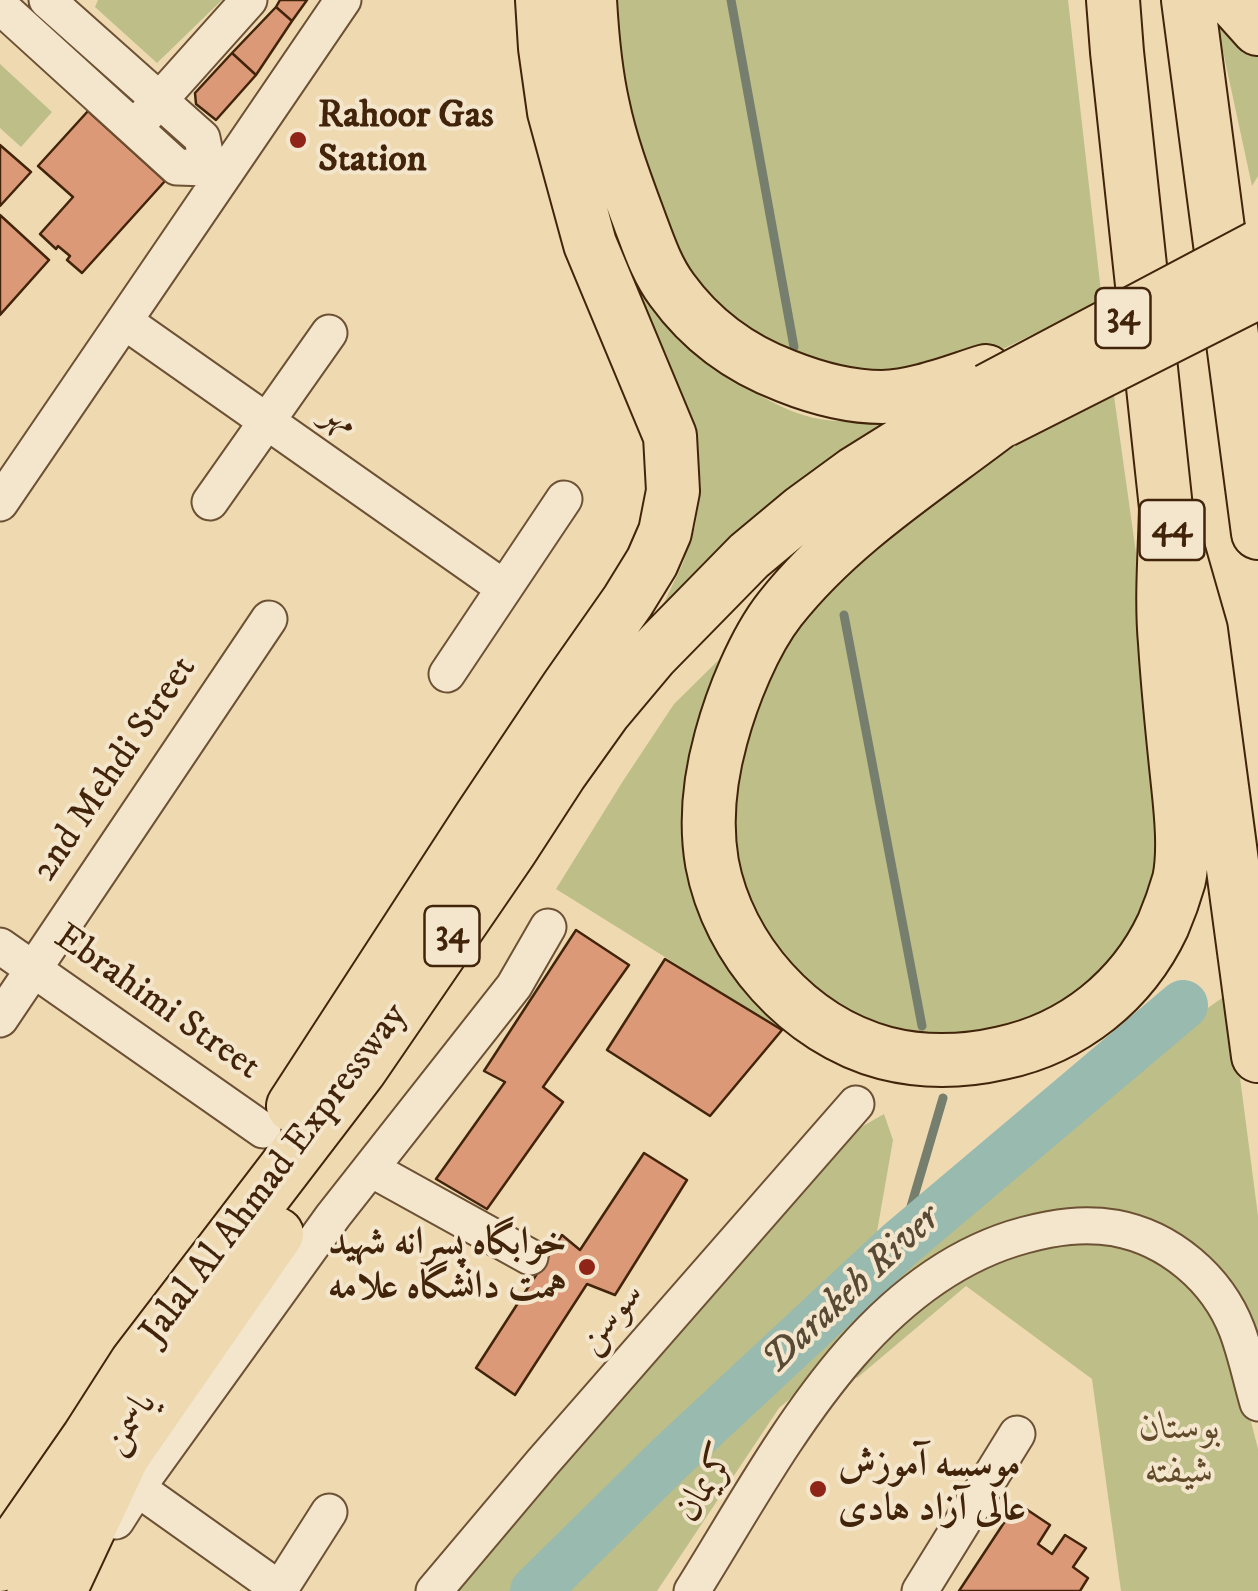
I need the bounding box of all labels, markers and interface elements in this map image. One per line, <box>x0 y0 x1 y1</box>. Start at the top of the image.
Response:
place label: Rahoor Gas Station <box>318 95 494 184</box>
marker: Rahoor Gas Station <box>287 129 309 151</box>
road number: 34 <box>1096 288 1150 348</box>
street label: مهر <box>312 392 366 448</box>
road number: 44 <box>1140 500 1204 560</box>
street label: 2nd Mehdi Street <box>24 649 208 891</box>
road number: 34 <box>424 906 480 966</box>
street label: Ebrahimi Street <box>44 916 268 1092</box>
street label: Jalal Al Ahmad Expressway <box>133 995 419 1355</box>
water label: Darakeh River <box>754 1197 952 1385</box>
place label: خوابگاه پسرانه شهید همت دانشگاه علامه <box>328 1222 567 1312</box>
marker: خوابگاه پسرانه شهید همت دانشگاه علامه <box>576 1256 598 1278</box>
street label: سوسن <box>569 1274 655 1364</box>
street label: یاسمن <box>93 1384 169 1464</box>
park label: بوستان شیفته <box>1139 1407 1221 1496</box>
street label: کریمان <box>667 1438 749 1532</box>
place label: موسسه آموزش عالی آزاد هادی <box>838 1444 1026 1534</box>
marker: موسسه آموزش عالی آزاد هادی <box>807 1478 829 1500</box>

